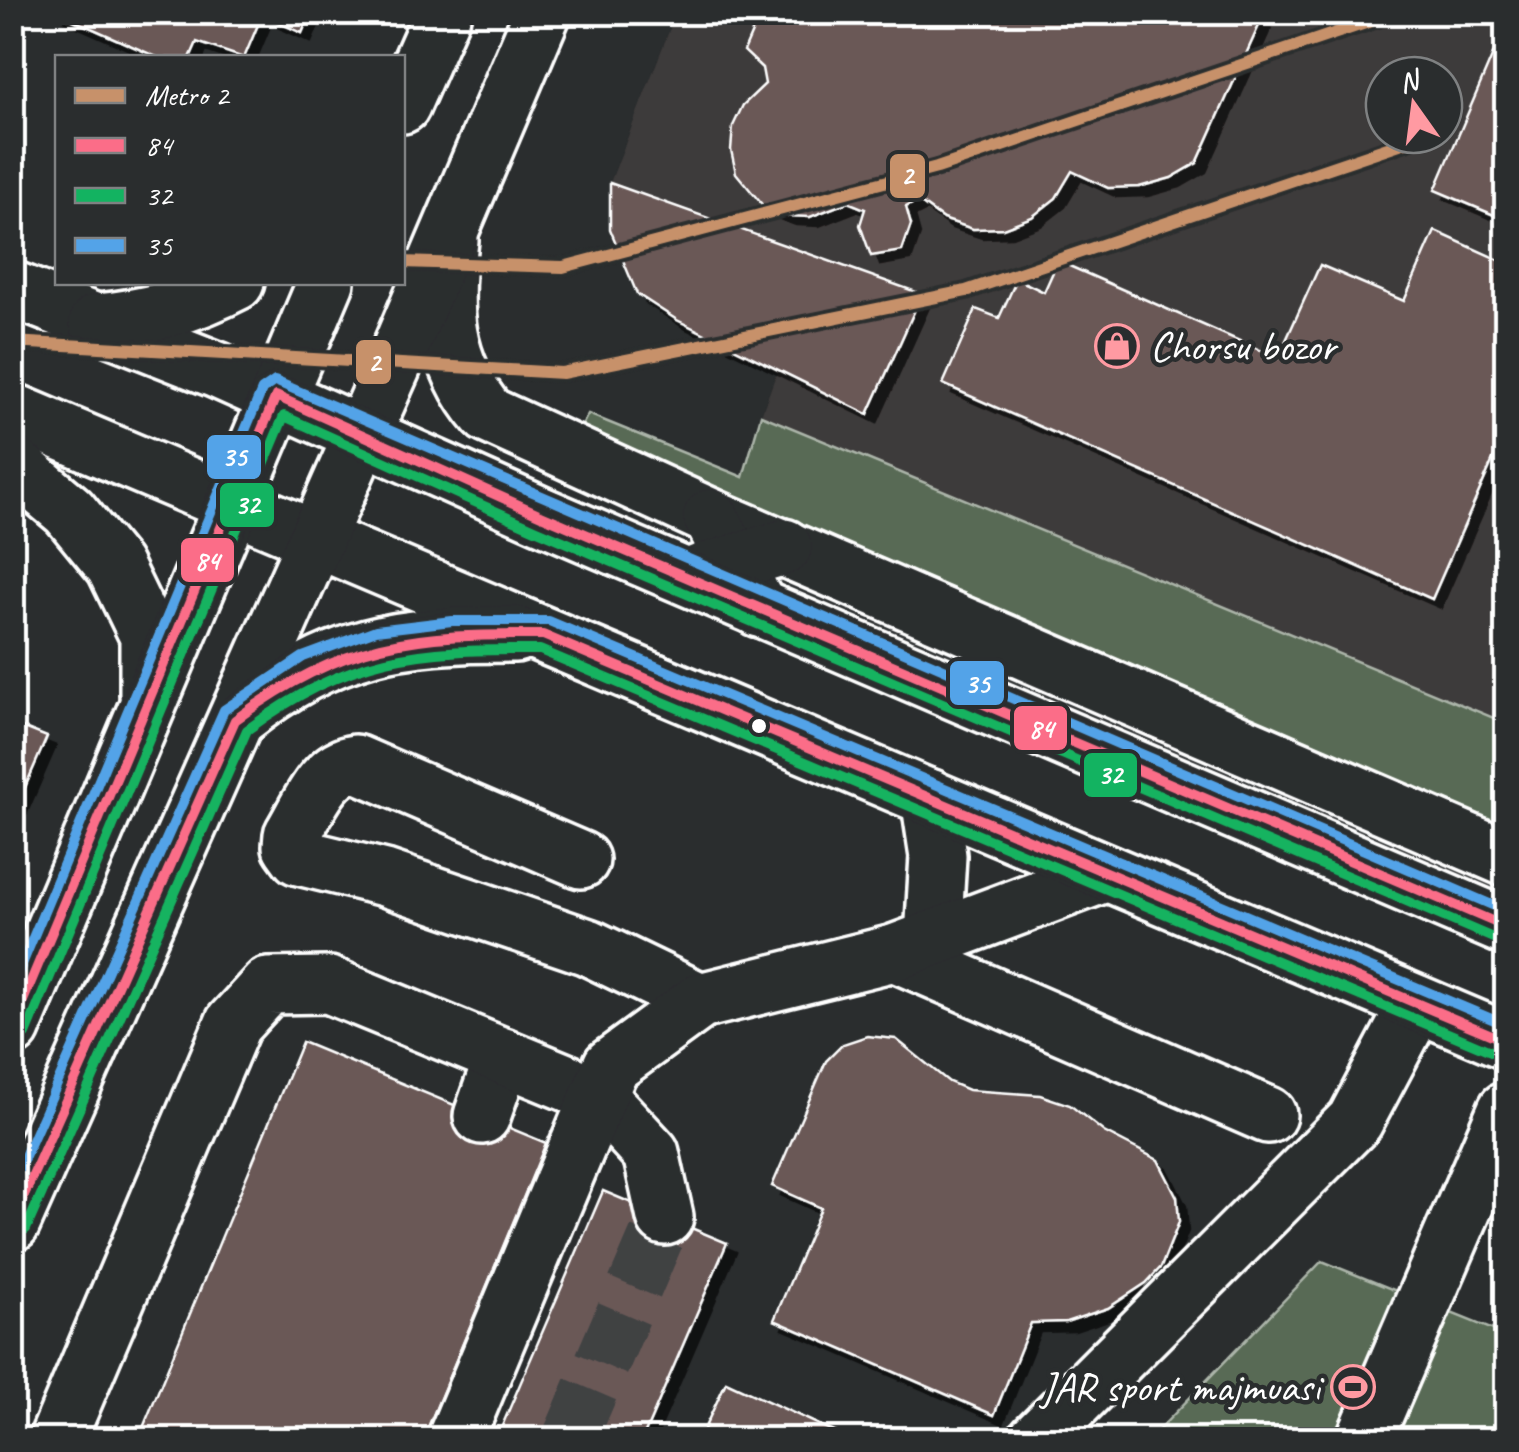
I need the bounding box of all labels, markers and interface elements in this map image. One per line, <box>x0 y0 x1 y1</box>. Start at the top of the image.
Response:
legend <box>55 55 405 285</box>
north arrow <box>1364 55 1464 155</box>
text: N <box>1395 61 1425 100</box>
text: Metro 2 <box>145 76 231 114</box>
text: 84 <box>145 126 174 164</box>
line badge: 2 <box>888 152 927 200</box>
text: 2 <box>901 158 916 193</box>
text: 32 <box>145 176 174 214</box>
text: 35 <box>145 226 173 264</box>
place label: Chorsu bozor <box>1150 320 1338 373</box>
shop icon: Chorsu bozor <box>1094 323 1140 369</box>
line badge: 2 <box>354 338 393 386</box>
text: 2 <box>368 345 383 380</box>
line badge: 35 <box>205 433 263 481</box>
text: 35 <box>222 439 249 474</box>
line badge: 32 <box>218 481 276 529</box>
text: 32 <box>234 487 262 522</box>
line badge: 84 <box>179 536 236 584</box>
text: 84 <box>194 543 223 578</box>
line badge: 35 <box>948 659 1006 707</box>
text: 35 <box>965 666 992 701</box>
line badge: 84 <box>1012 704 1069 752</box>
text: 84 <box>1028 711 1057 746</box>
unlabelled marker <box>749 716 769 736</box>
line badge: 32 <box>1082 751 1139 799</box>
text: 32 <box>1097 757 1125 792</box>
place label: JAR sport majmuasi <box>1038 1361 1325 1414</box>
sports icon: JAR sport majmuasi <box>1330 1364 1376 1410</box>

